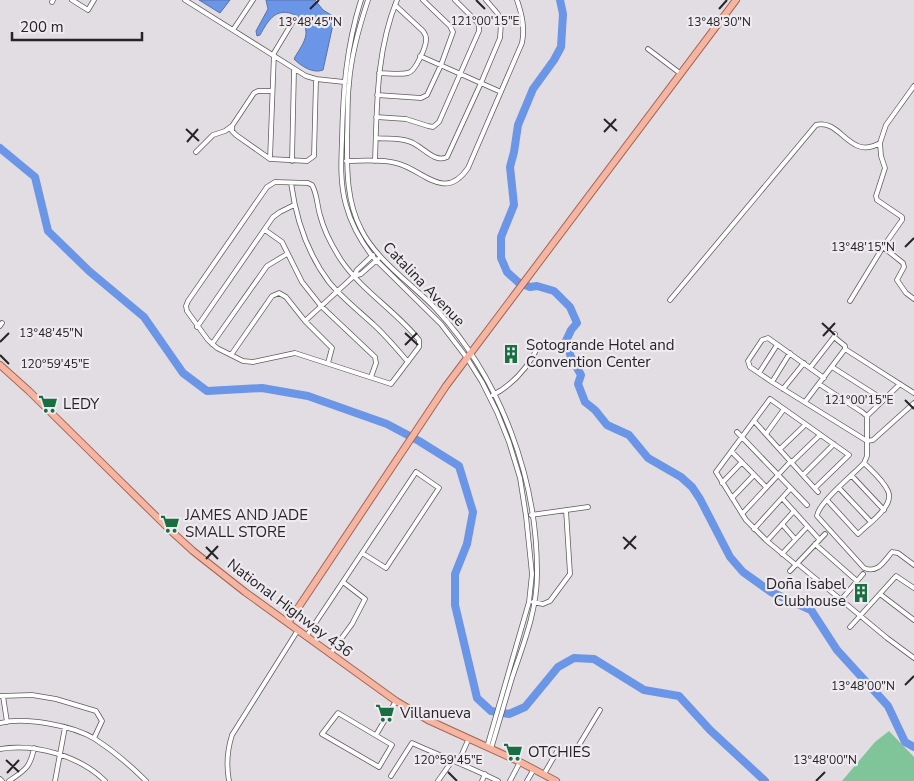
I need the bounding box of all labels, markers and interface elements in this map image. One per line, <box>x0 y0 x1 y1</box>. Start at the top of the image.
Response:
scale bar <box>12 10 142 42</box>
text: 121°00'15"E <box>450 13 520 29</box>
text: 13°48'45"N <box>278 14 342 30</box>
text: 13°48'30"N <box>687 14 751 30</box>
text: 200 m <box>20 17 64 37</box>
street label: Catalina Avenue <box>378 237 470 331</box>
text: 13°48'15"N <box>831 239 895 255</box>
text: 13°48'45"N <box>19 325 83 341</box>
place label: Sotogrande Hotel and Convention Center <box>526 335 675 372</box>
building icon: Sotogrande Hotel and Convention Center <box>500 343 522 365</box>
text: 120°59'45"E <box>20 356 90 372</box>
text: 121°00'15"E <box>824 392 894 408</box>
supermarket icon: LEDY <box>37 393 59 415</box>
place label: LEDY <box>63 394 100 414</box>
place label: JAMES AND JADE SMALL STORE <box>184 505 308 542</box>
supermarket icon: JAMES AND JADE SMALL STORE <box>159 513 181 535</box>
street label: National Highway 436 <box>223 554 357 662</box>
place label: Doña Isabel Clubhouse <box>766 574 847 611</box>
building icon: Doña Isabel Clubhouse <box>850 582 872 604</box>
text: 13°48'00"N <box>831 678 895 694</box>
supermarket icon: Villanueva <box>374 702 396 724</box>
place label: Villanueva <box>399 703 471 723</box>
supermarket icon: OTCHIES <box>502 741 524 763</box>
place label: OTCHIES <box>528 742 590 762</box>
text: 120°59'45"E <box>413 752 483 768</box>
text: 13°48'00"N <box>793 752 857 768</box>

